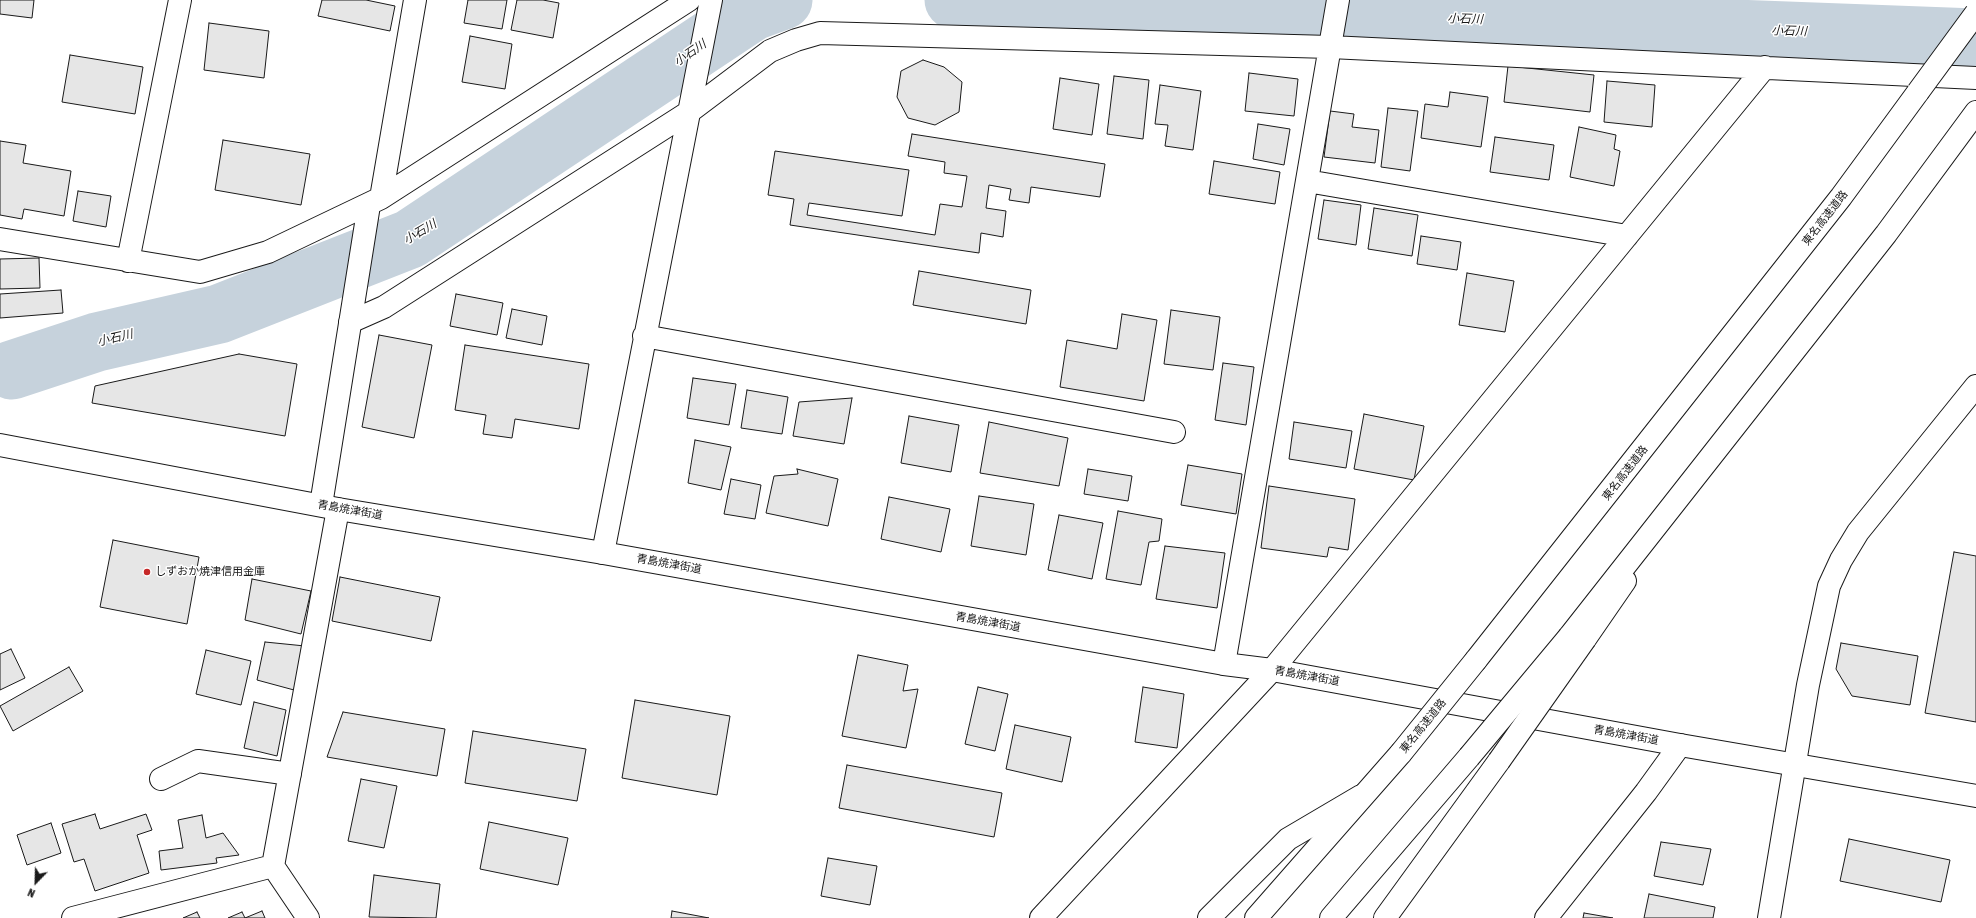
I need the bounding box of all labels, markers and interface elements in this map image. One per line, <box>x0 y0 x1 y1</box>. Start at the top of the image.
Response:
water label: 小石川 <box>1447 11 1483 27</box>
water label: 小石川 <box>1771 23 1807 39</box>
water label: 小石川 <box>671 37 709 69</box>
street label: 東名高速道路 <box>1799 188 1851 248</box>
water label: 小石川 <box>401 217 439 247</box>
water label: 小石川 <box>96 327 134 349</box>
street label: 東名高速道路 <box>1599 443 1651 503</box>
street label: 青島焼津街道 <box>316 498 384 522</box>
street label: 青島焼津街道 <box>635 552 703 576</box>
place label: しずおか焼津信用金庫 <box>155 565 265 579</box>
marker: しずおか焼津信用金庫 <box>142 567 152 577</box>
street label: 青島焼津街道 <box>954 610 1022 634</box>
street label: 青島焼津街道 <box>1273 664 1341 688</box>
street label: 東名高速道路 <box>1397 696 1449 756</box>
street label: 青島焼津街道 <box>1592 723 1660 747</box>
north arrow <box>16 862 56 902</box>
text: N <box>26 886 37 900</box>

